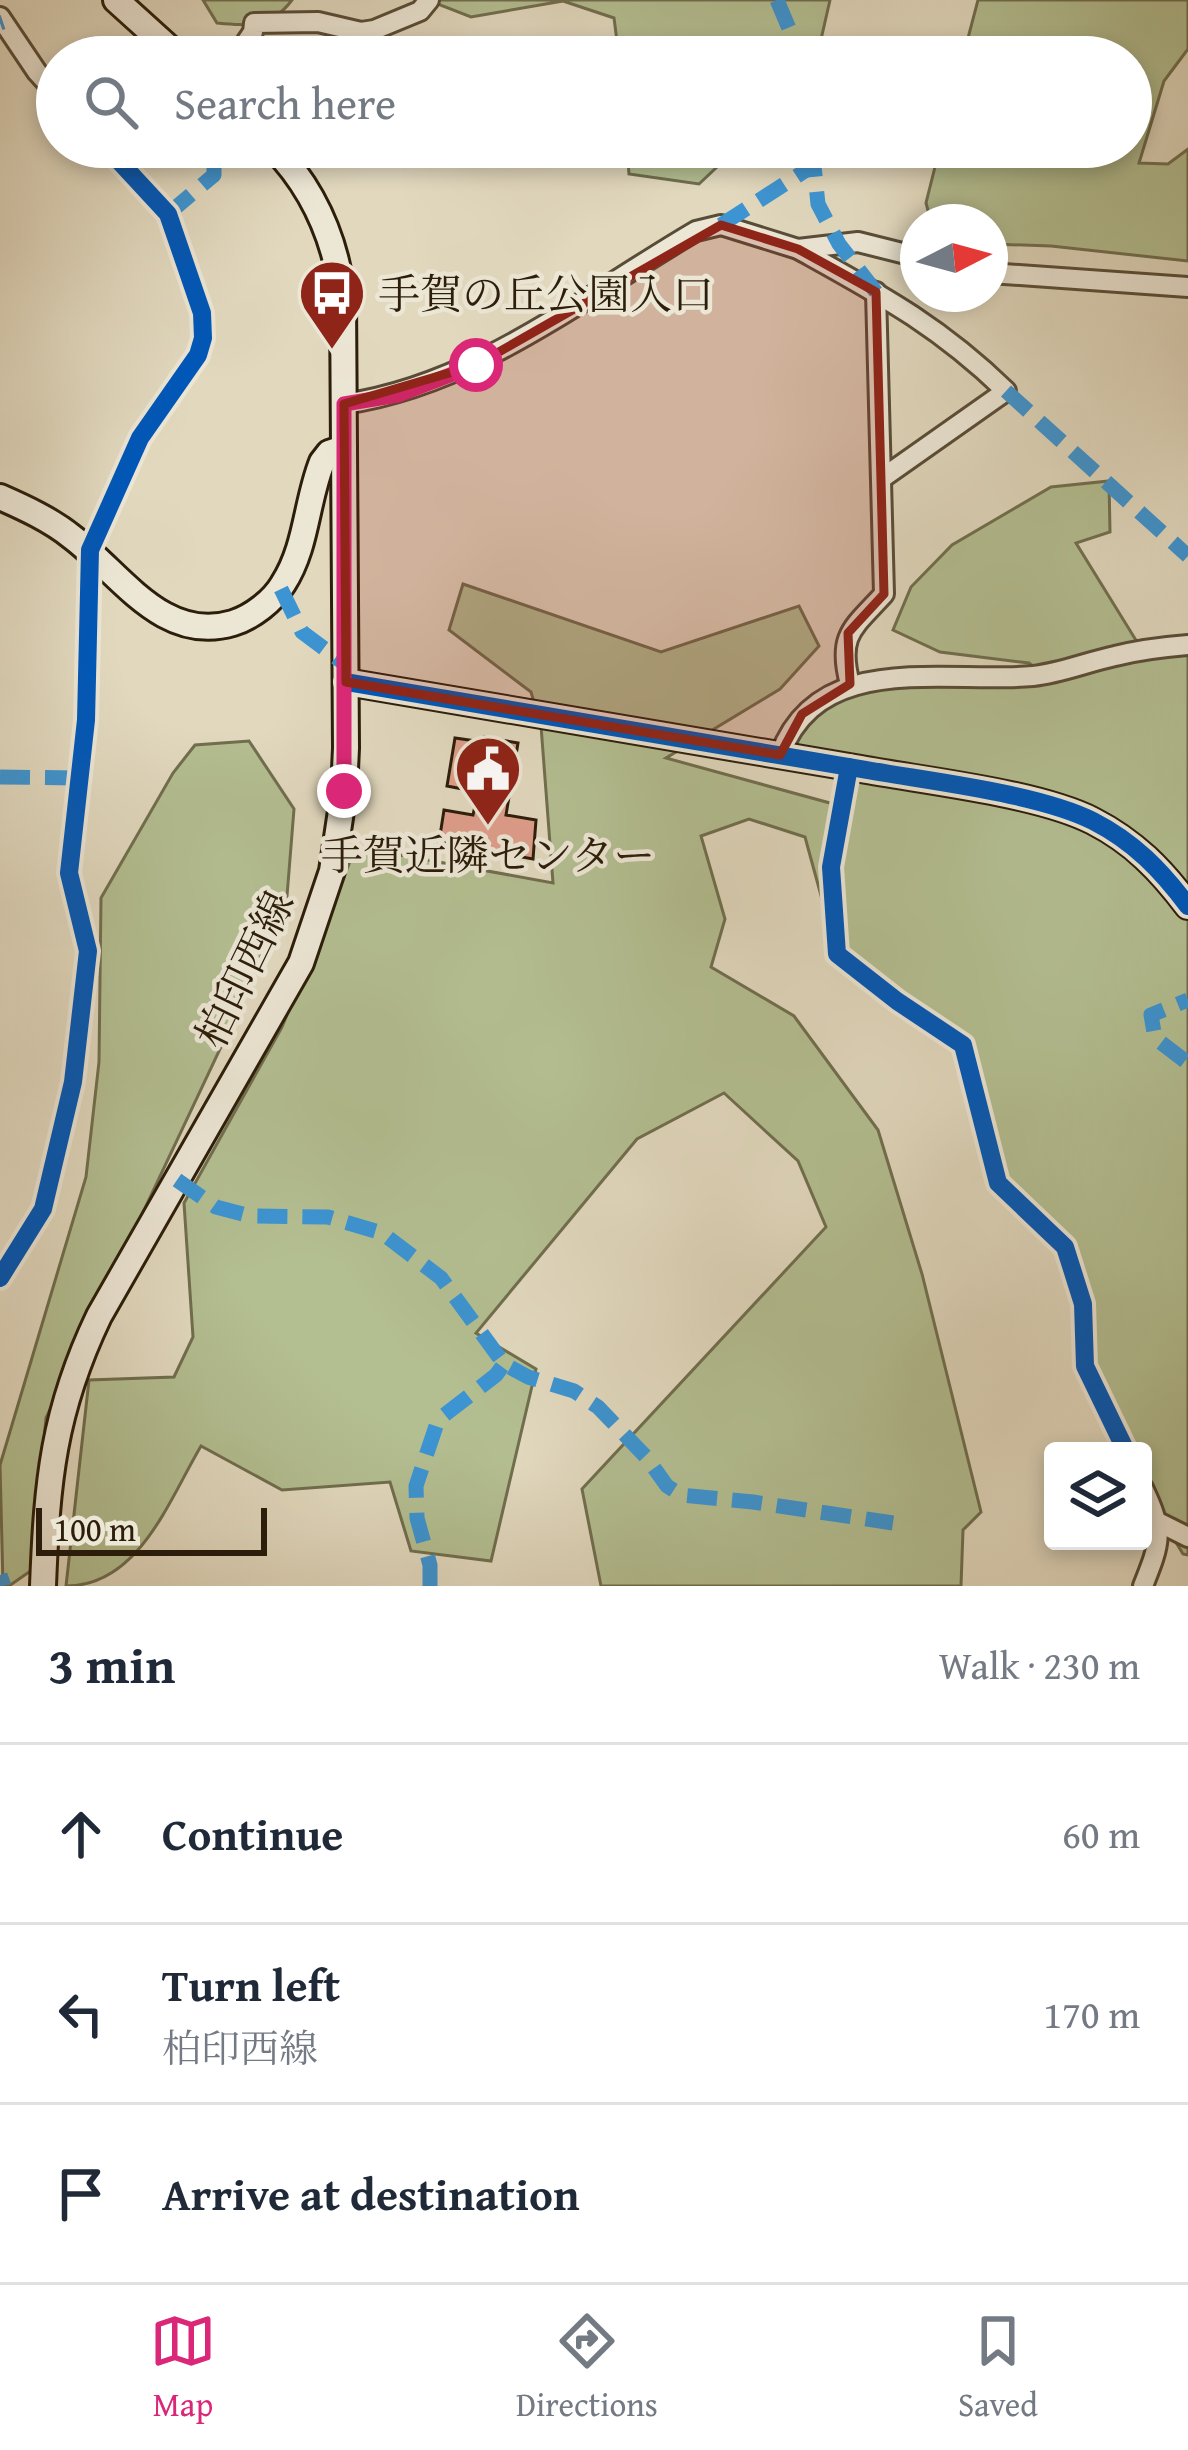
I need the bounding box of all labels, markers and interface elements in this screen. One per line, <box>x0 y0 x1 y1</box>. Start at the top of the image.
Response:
search box <box>36 36 1152 168</box>
icon: search <box>78 69 144 135</box>
text: Search here <box>174 70 396 135</box>
north arrow <box>900 204 1008 312</box>
bus stop icon: 手賀の丘公園入口 <box>297 258 367 352</box>
place label: 手賀の丘公園入口 <box>378 263 714 324</box>
route start <box>449 338 503 392</box>
public building icon: 手賀近隣センター <box>453 734 523 828</box>
route end <box>317 764 371 818</box>
place label: 手賀近隣センター <box>321 824 655 885</box>
street label: 柏印西線 <box>180 880 308 1058</box>
map controls <box>1044 1442 1152 1550</box>
button: layers <box>1044 1442 1152 1550</box>
scale bar <box>36 1502 267 1555</box>
text: 100 m <box>54 1505 136 1553</box>
text: 3 min <box>48 1627 175 1702</box>
text: Walk · 230 m <box>939 1636 1140 1693</box>
icon: ahead <box>48 1801 114 1867</box>
text: Continue <box>162 1801 343 1866</box>
text: 60 m <box>1062 1805 1140 1862</box>
text: Turn left <box>162 1952 340 2017</box>
icon: left <box>48 1981 114 2047</box>
text: 170 m <box>1043 1985 1140 2042</box>
text: 柏印西線 <box>162 2019 318 2076</box>
icon: arrive <box>48 2161 114 2227</box>
text: Arrive at destination <box>162 2161 580 2226</box>
tab: Map <box>150 2308 216 2428</box>
tab: Directions <box>516 2308 658 2428</box>
tab: Saved <box>958 2308 1038 2428</box>

